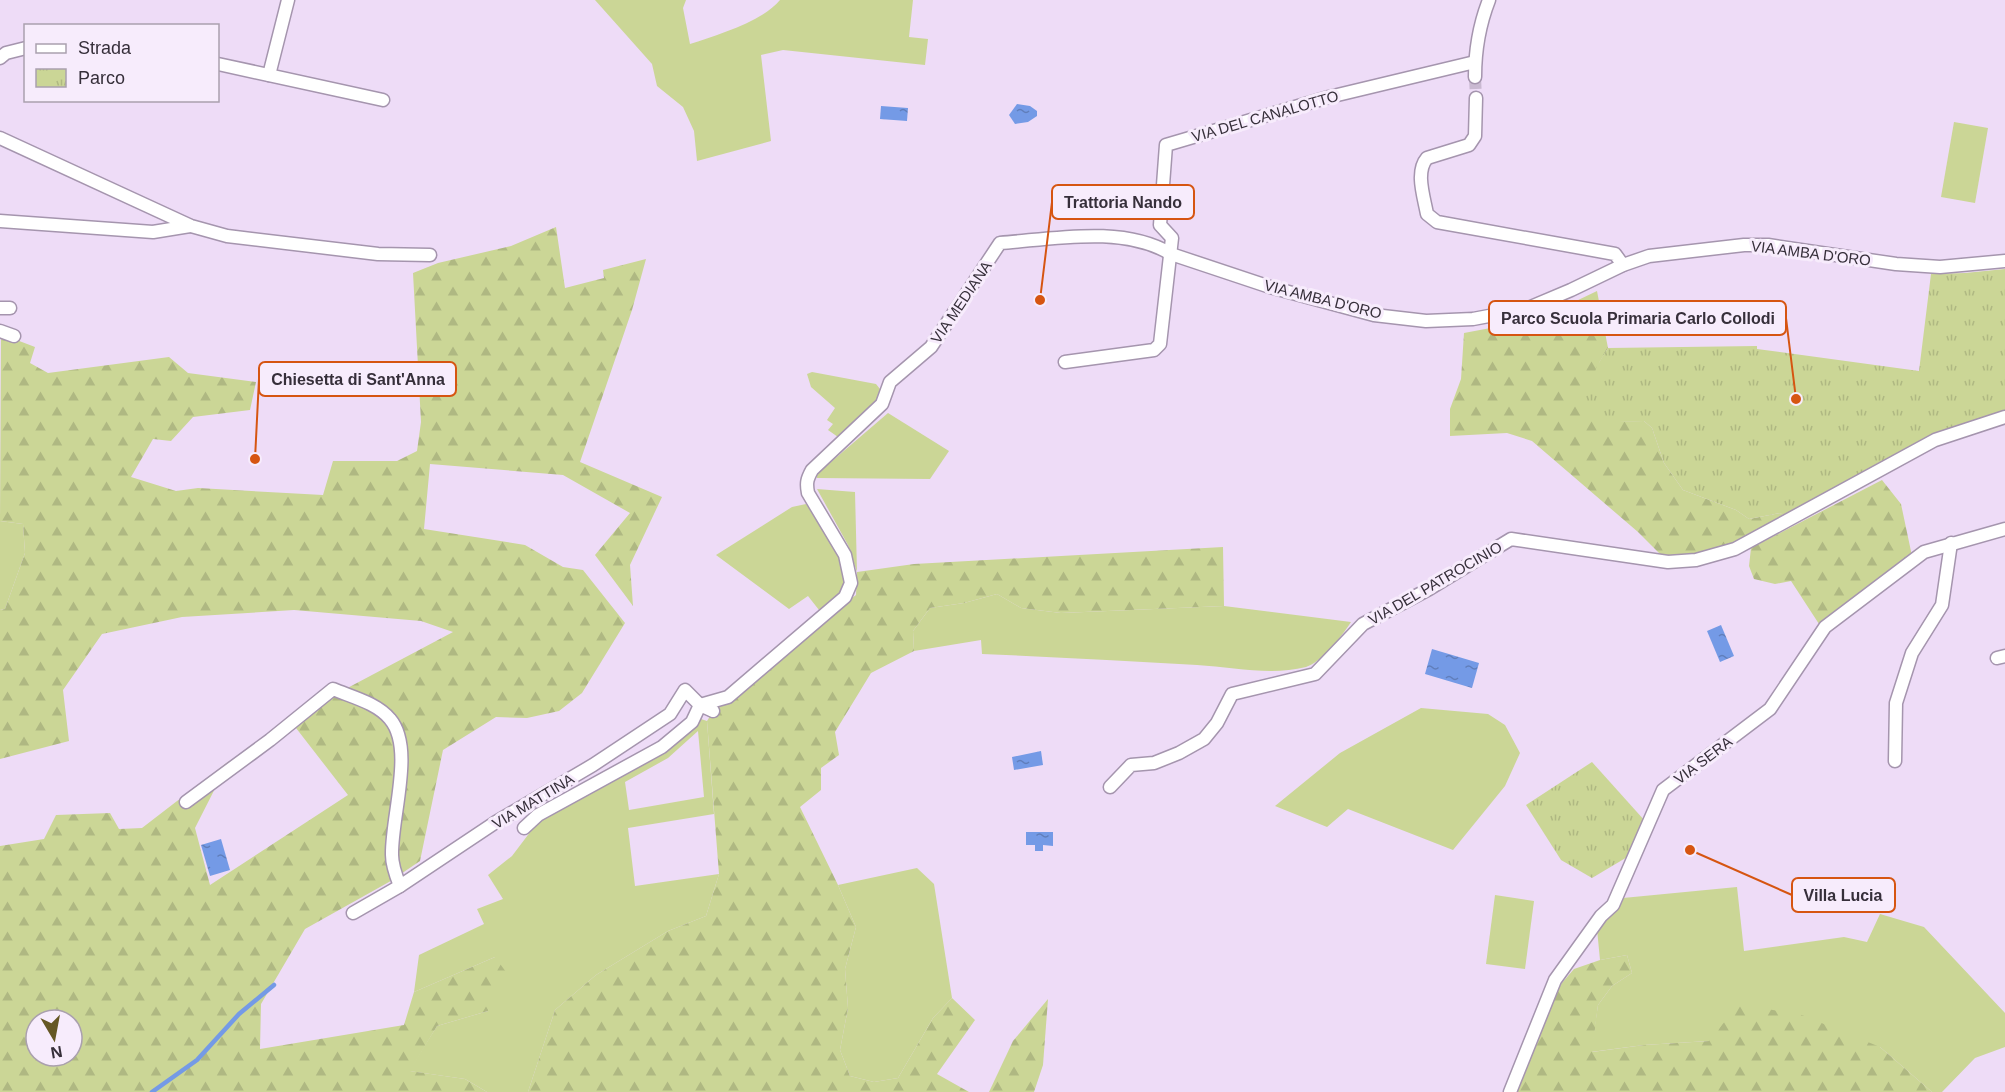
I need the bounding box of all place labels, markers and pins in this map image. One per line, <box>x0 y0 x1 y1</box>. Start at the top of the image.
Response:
callout: Trattoria Nando <box>1052 185 1194 219</box>
callout: Parco Scuola Primaria Carlo Collodi <box>1489 301 1786 335</box>
callout: Chiesetta di Sant'Anna <box>259 362 456 396</box>
callout: Villa Lucia <box>1792 878 1895 912</box>

